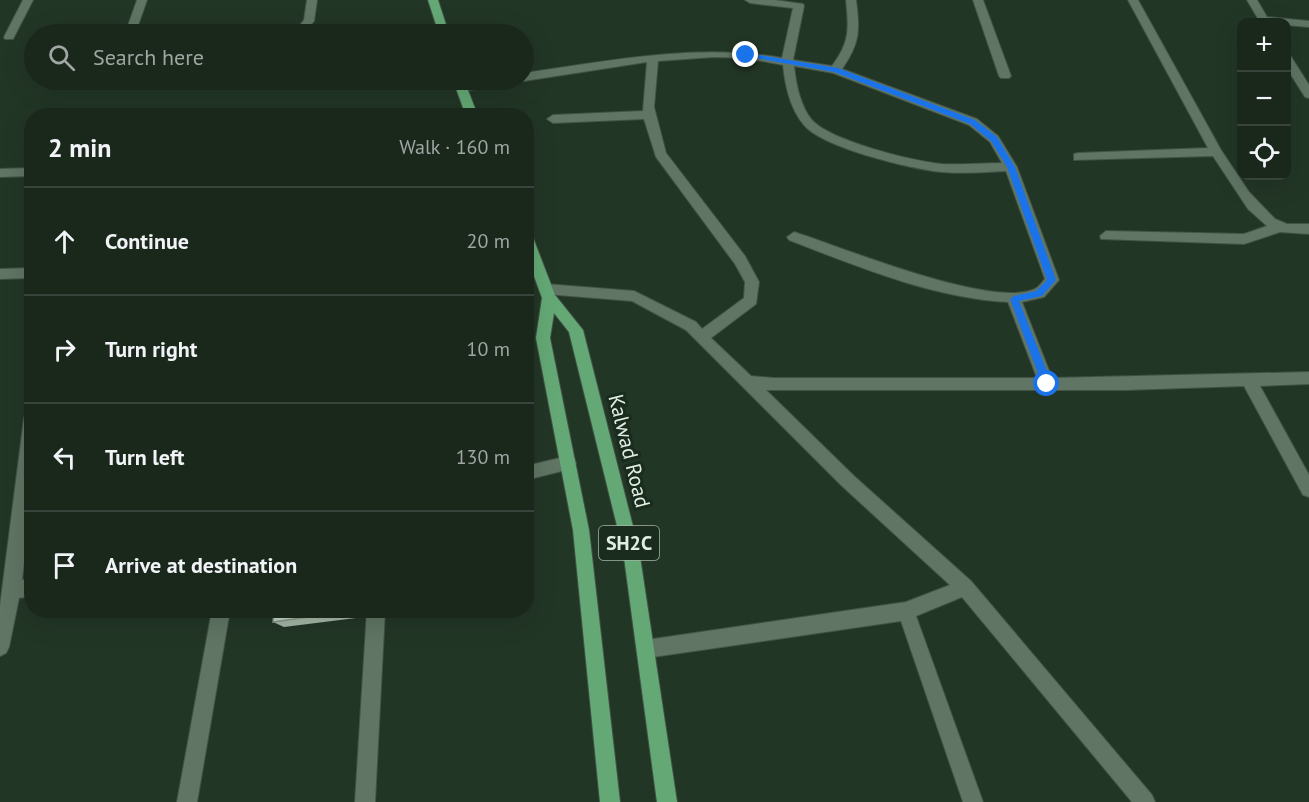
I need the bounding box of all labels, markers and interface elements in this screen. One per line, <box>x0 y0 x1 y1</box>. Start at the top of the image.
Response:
map controls <box>1237 18 1291 180</box>
button: + <box>1237 18 1291 72</box>
search box <box>24 24 534 90</box>
icon: search <box>45 41 78 74</box>
route end <box>732 41 758 67</box>
text: Search here <box>93 43 204 71</box>
button: − <box>1237 72 1291 126</box>
button: locate <box>1237 126 1291 180</box>
text: 2 min <box>48 131 111 164</box>
text: Walk · 160 m <box>399 134 510 160</box>
icon: ahead <box>48 225 81 258</box>
text: Continue <box>105 227 189 255</box>
text: 20 m <box>467 228 510 254</box>
icon: right <box>48 333 81 366</box>
text: Turn right <box>105 335 197 363</box>
text: 10 m <box>467 336 510 362</box>
route start <box>1033 370 1059 396</box>
street label: Kalwad Road <box>602 391 657 510</box>
icon: left <box>48 441 81 474</box>
text: Turn left <box>105 443 185 471</box>
text: 130 m <box>456 444 510 470</box>
road number: SH2C <box>599 526 659 560</box>
icon: arrive <box>48 549 81 582</box>
text: Arrive at destination <box>105 551 297 579</box>

